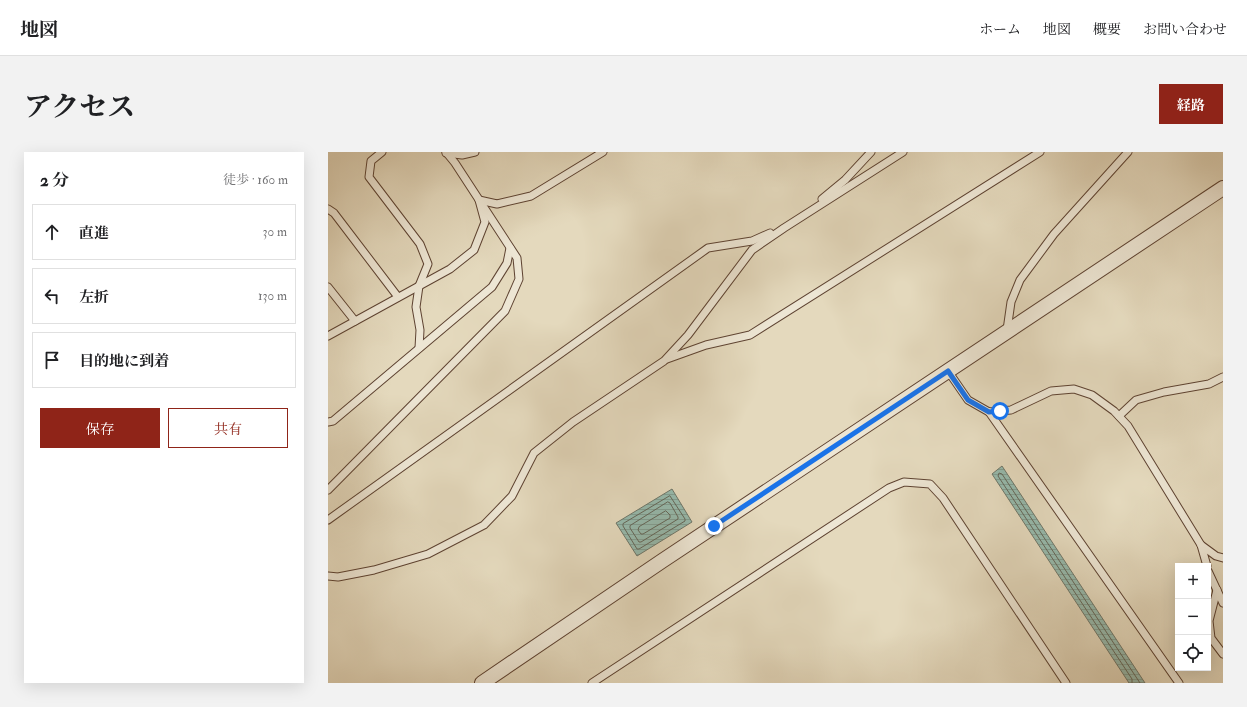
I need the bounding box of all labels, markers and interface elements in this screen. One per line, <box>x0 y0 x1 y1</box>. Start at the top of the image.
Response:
text: 地図 <box>20 18 58 42</box>
text: ホーム <box>979 21 1021 38</box>
text: 地図 <box>1043 21 1071 38</box>
text: 概要 <box>1093 21 1121 38</box>
text: お問い合わせ <box>1143 21 1227 38</box>
button: 経路 <box>1159 84 1223 124</box>
text: アクセス <box>24 90 135 125</box>
text: 2 分 <box>40 170 69 191</box>
text: 徒歩 · 160 m <box>223 172 288 188</box>
icon: ahead <box>41 221 63 243</box>
text: 直進 <box>79 224 109 243</box>
text: 30 m <box>263 224 287 240</box>
icon: left <box>41 285 63 307</box>
text: 左折 <box>79 288 109 307</box>
text: 130 m <box>258 288 287 304</box>
icon: arrive <box>41 349 63 371</box>
text: 目的地に到着 <box>79 352 169 371</box>
route start <box>991 402 1009 420</box>
button: 保存 <box>40 408 160 448</box>
button: 共有 <box>168 408 288 448</box>
route end <box>705 517 723 535</box>
map controls <box>1175 563 1211 671</box>
button: + <box>1175 563 1211 599</box>
button: − <box>1175 599 1211 635</box>
button: locate <box>1175 635 1211 671</box>

